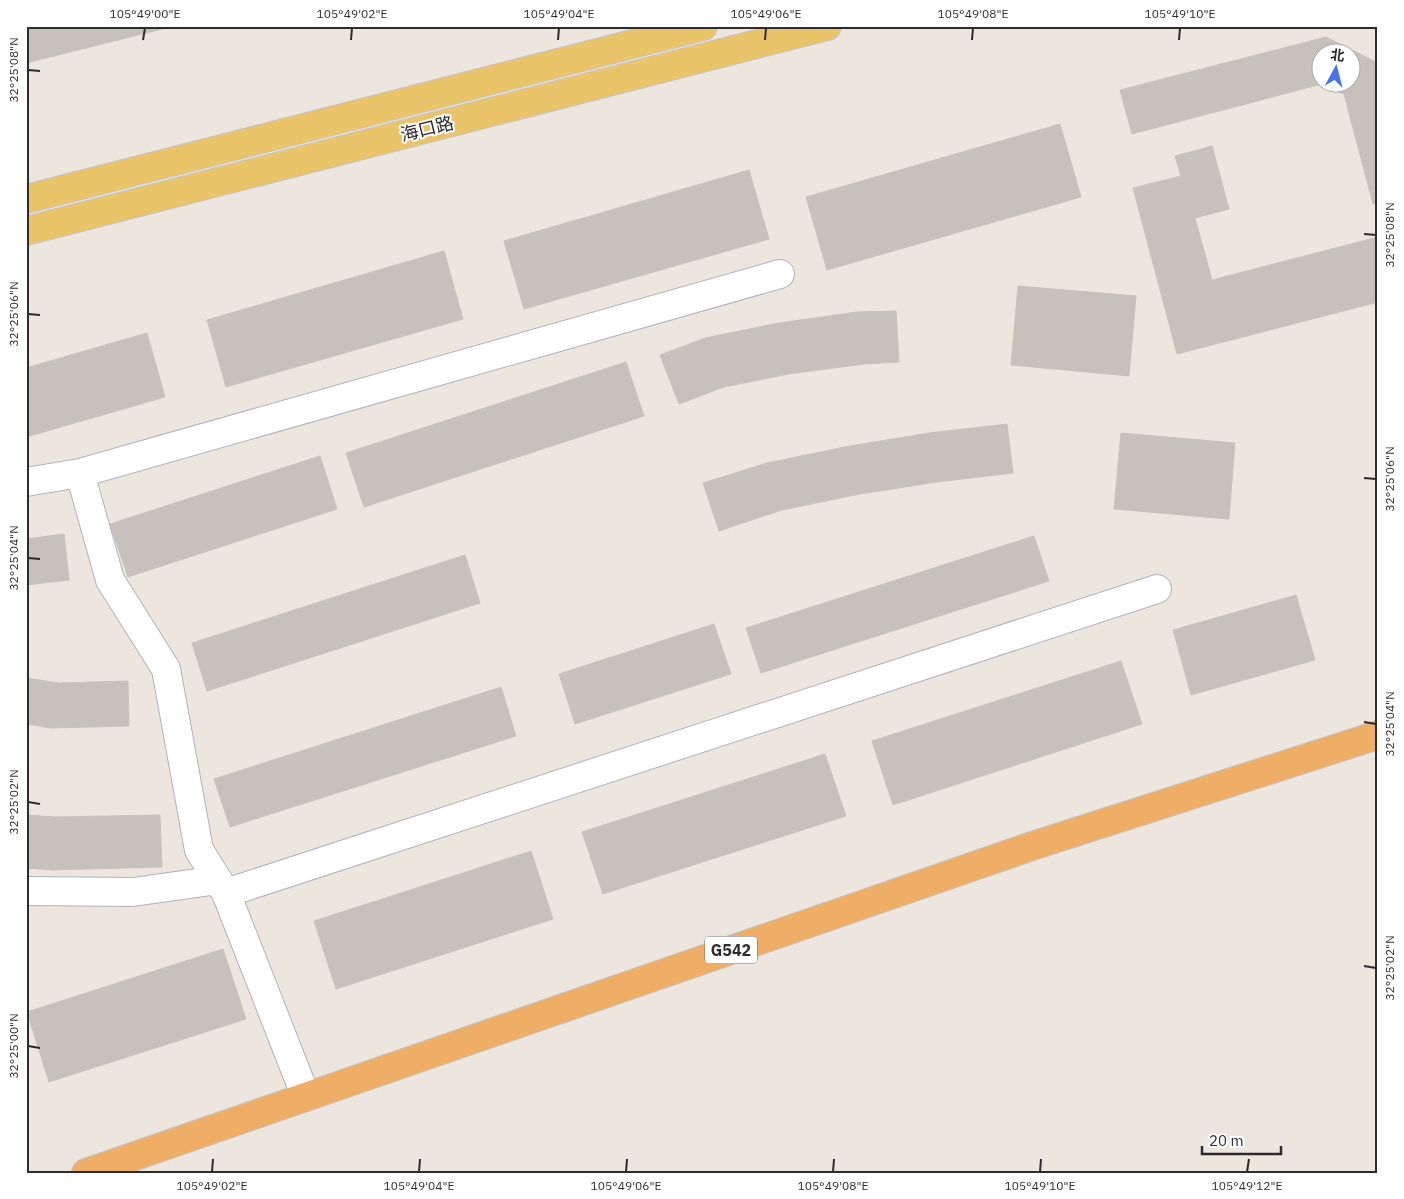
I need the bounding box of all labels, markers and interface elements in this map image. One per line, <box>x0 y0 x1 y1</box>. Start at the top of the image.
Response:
text: 105°49'00"E <box>110 6 180 21</box>
text: 105°49'02"E <box>317 6 387 21</box>
text: 105°49'04"E <box>524 6 594 21</box>
text: 105°49'06"E <box>731 6 801 21</box>
text: 105°49'08"E <box>938 6 1008 21</box>
text: 105°49'10"E <box>1145 6 1215 21</box>
text: 32°25'08"N <box>6 37 21 103</box>
north arrow <box>1312 42 1362 92</box>
text: 北 <box>1330 45 1346 65</box>
street label: 海口路 <box>398 111 456 146</box>
text: 32°25'08"N <box>1382 202 1397 268</box>
text: 32°25'06"N <box>6 281 21 347</box>
text: 32°25'06"N <box>1382 446 1397 512</box>
text: 32°25'04"N <box>6 525 21 591</box>
text: 32°25'04"N <box>1382 691 1397 757</box>
text: 32°25'02"N <box>6 769 21 835</box>
text: 32°25'02"N <box>1382 935 1397 1001</box>
road number: G542 <box>705 936 757 964</box>
text: 32°25'00"N <box>6 1013 21 1079</box>
scale bar <box>1202 1124 1280 1156</box>
text: 20 m <box>1209 1131 1244 1150</box>
text: 105°49'02"E <box>177 1178 247 1193</box>
text: 105°49'04"E <box>384 1178 454 1193</box>
text: 105°49'06"E <box>591 1178 661 1193</box>
text: 105°49'08"E <box>798 1178 868 1193</box>
text: 105°49'10"E <box>1005 1178 1075 1193</box>
text: 105°49'12"E <box>1212 1178 1282 1193</box>

